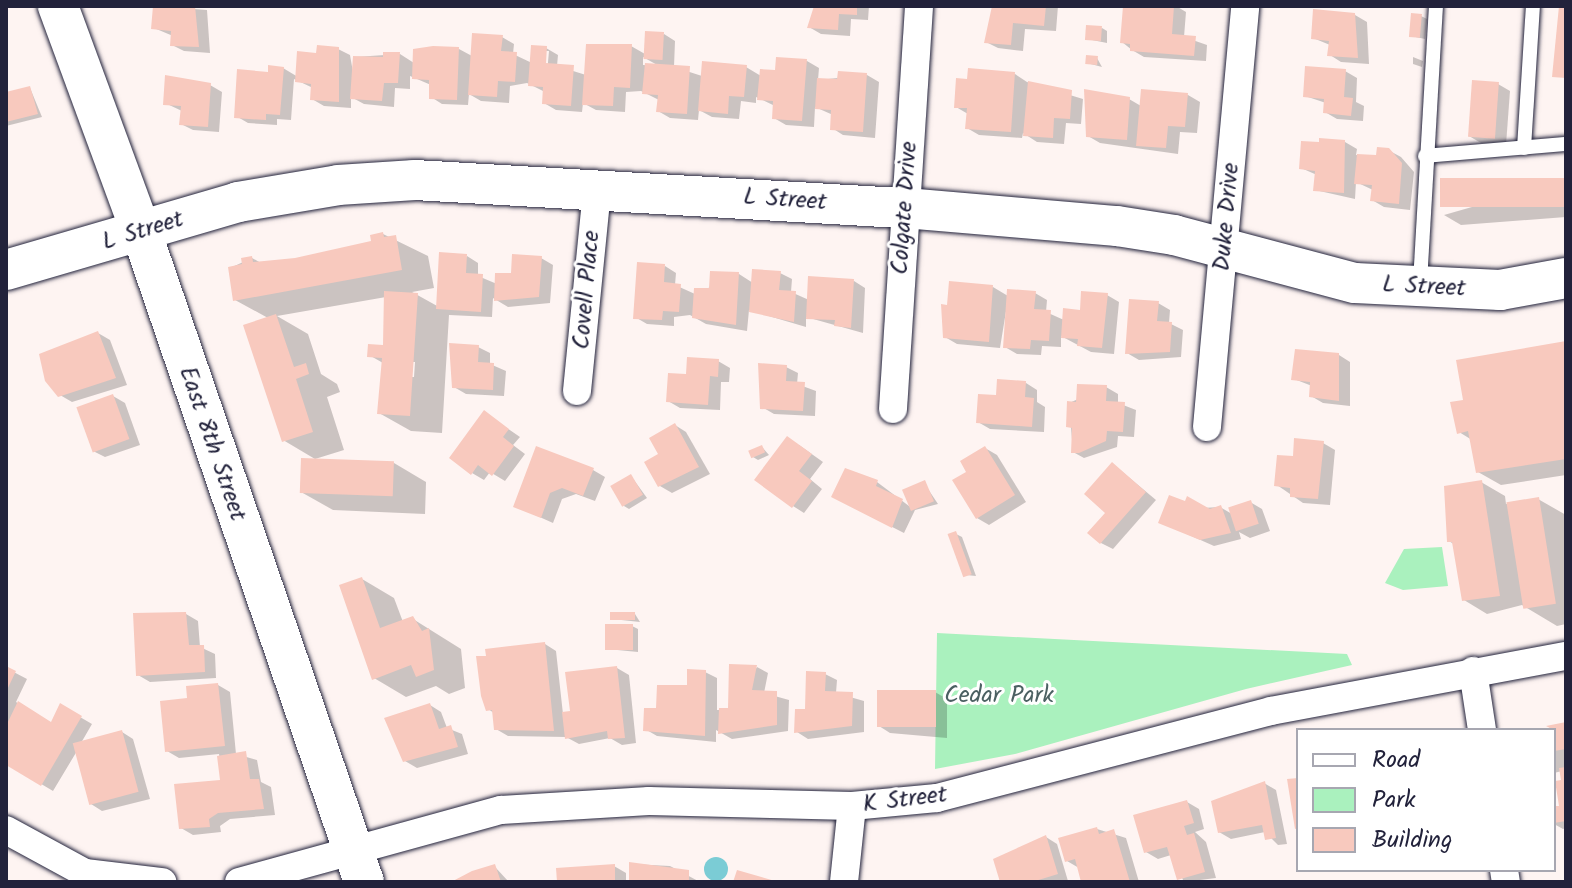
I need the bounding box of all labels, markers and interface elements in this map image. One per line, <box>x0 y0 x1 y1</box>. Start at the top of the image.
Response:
street label: Colgate Drive <box>886 140 924 276</box>
street label: Duke Drive <box>1208 162 1246 272</box>
street label: L Street <box>742 183 828 217</box>
street label: L Street <box>99 205 187 257</box>
street label: Covell Place <box>567 229 607 351</box>
street label: L Street <box>1382 270 1466 304</box>
street label: East 8th Street <box>172 363 252 525</box>
park label: Cedar Park <box>944 682 1054 710</box>
legend <box>1296 728 1556 872</box>
text: Road <box>1372 741 1420 780</box>
street label: K Street <box>861 781 949 819</box>
text: Park <box>1372 781 1416 820</box>
text: Building <box>1372 821 1452 860</box>

